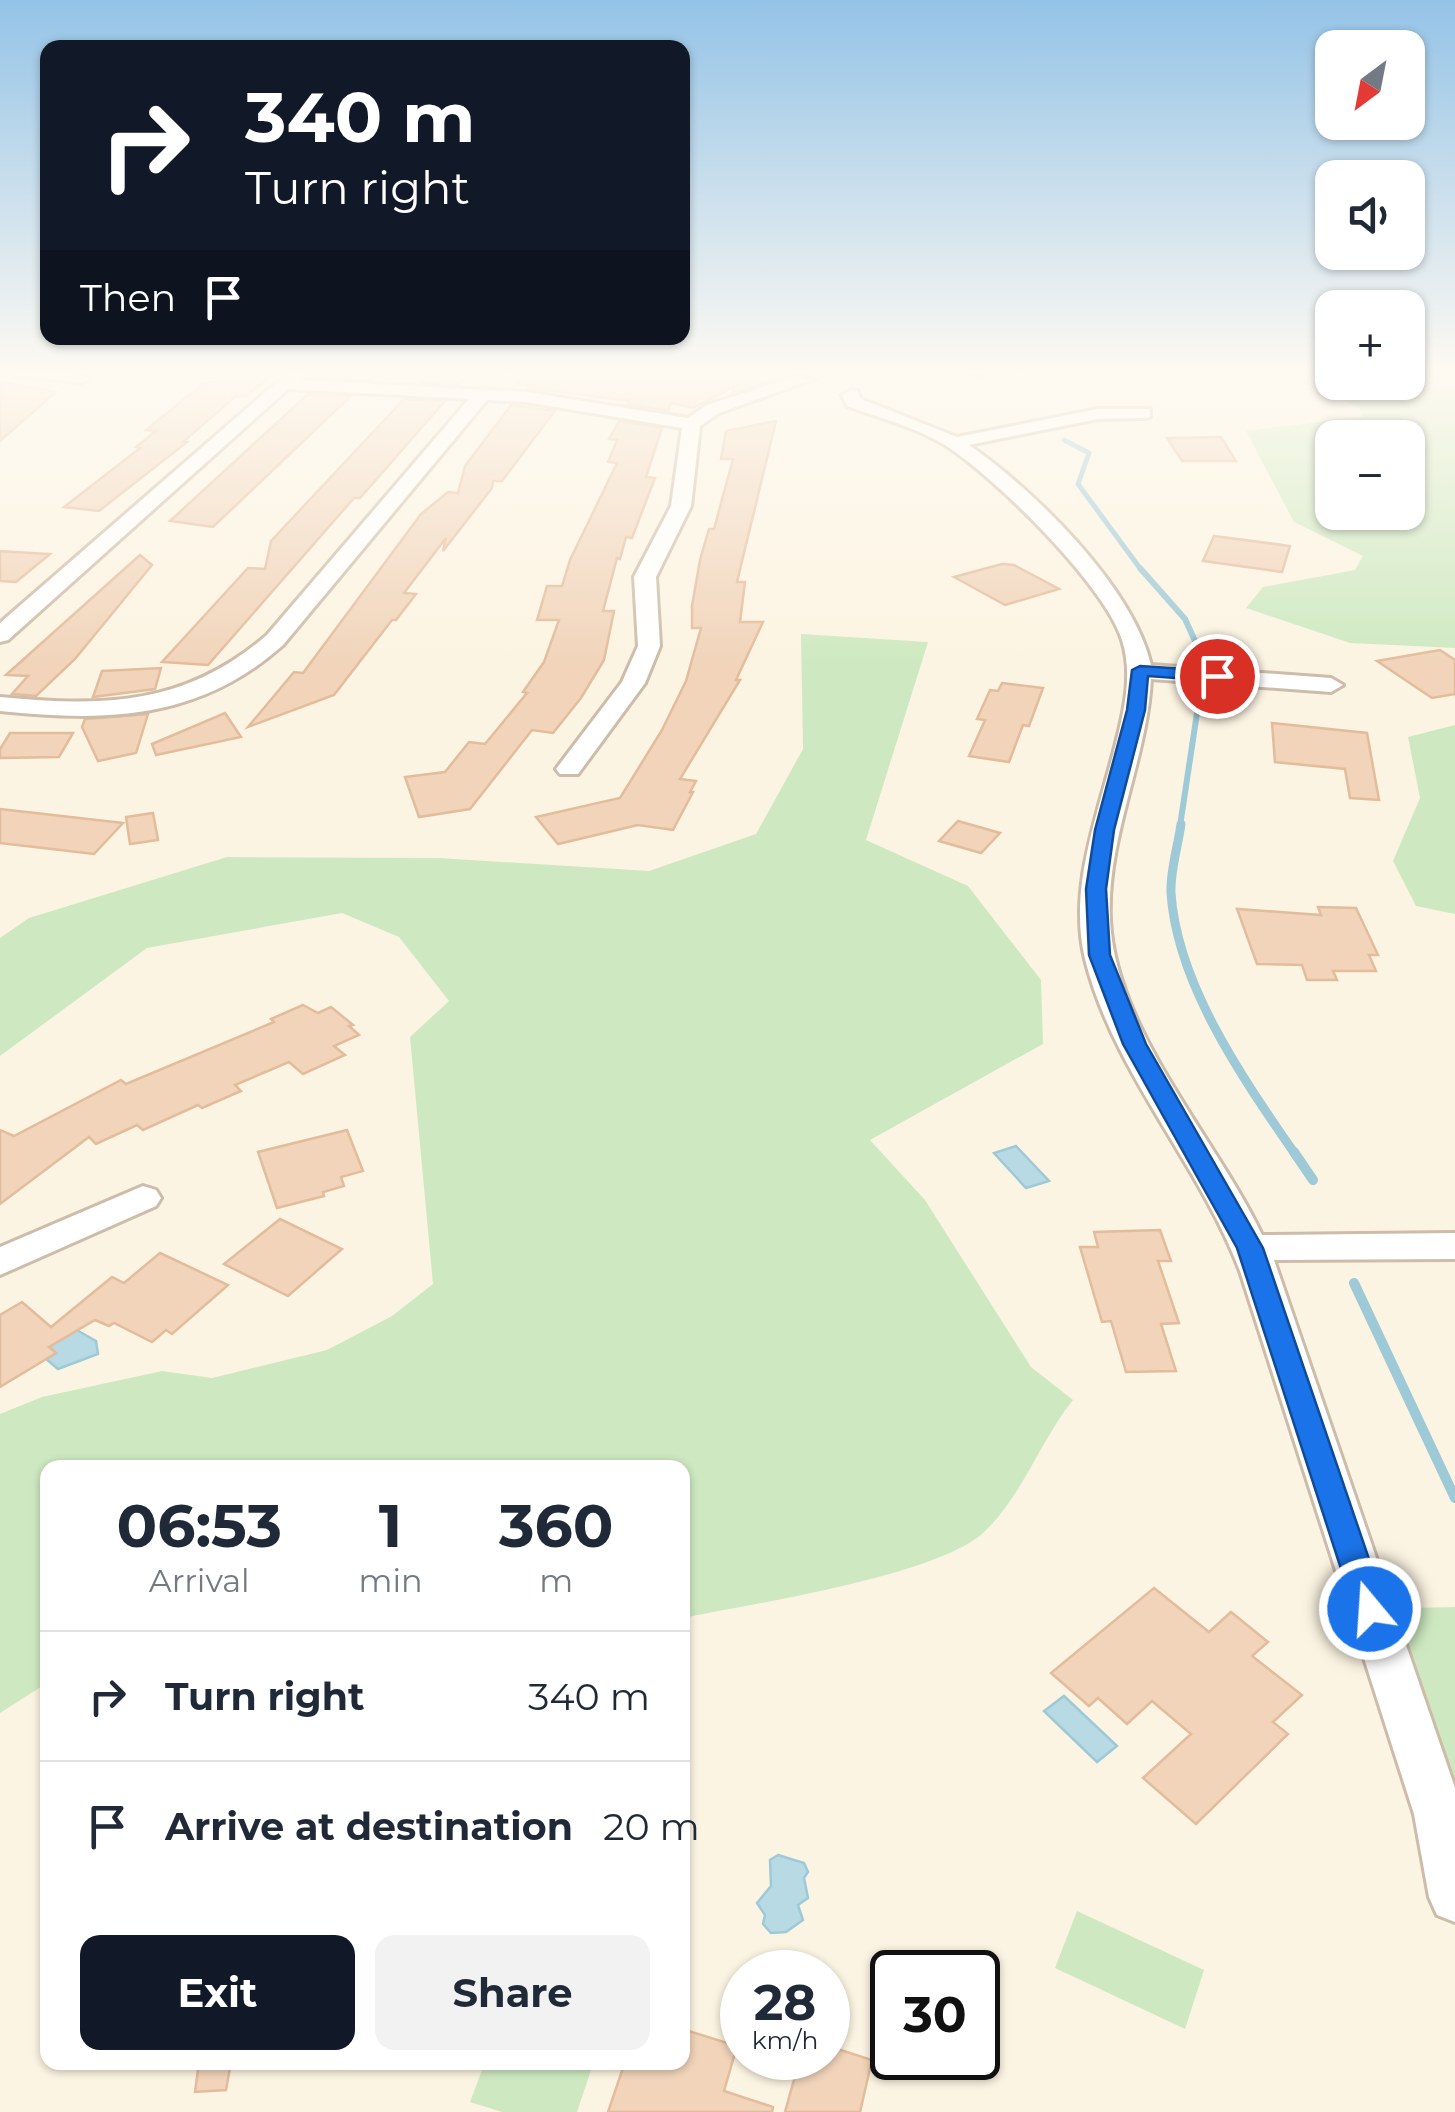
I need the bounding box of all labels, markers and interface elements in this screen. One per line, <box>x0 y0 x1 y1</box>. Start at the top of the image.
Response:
north arrow <box>1315 30 1425 140</box>
map controls <box>1315 30 1425 530</box>
text: 340 m <box>245 74 475 160</box>
icon: right <box>80 80 210 210</box>
text: Turn right <box>245 160 470 215</box>
button: sound <box>1315 160 1425 270</box>
icon: arrive <box>196 270 251 325</box>
text: Then <box>80 274 176 321</box>
button: + <box>1315 290 1425 400</box>
button: − <box>1315 420 1425 530</box>
pin <box>1175 634 1260 719</box>
icon: arrive <box>1190 649 1245 704</box>
text: 06:53 <box>116 1489 282 1562</box>
text: 1 <box>379 1489 402 1562</box>
text: 360 <box>499 1489 614 1562</box>
position arrow <box>1318 1557 1422 1661</box>
text: Arrival <box>149 1561 250 1600</box>
text: min <box>358 1561 423 1600</box>
text: m <box>539 1561 573 1600</box>
icon: right <box>80 1669 135 1724</box>
text: Turn right <box>165 1673 364 1720</box>
text: 340 m <box>528 1673 650 1720</box>
icon: arrive <box>80 1799 135 1854</box>
text: Arrive at destination <box>165 1803 573 1850</box>
text: 20 m <box>603 1803 700 1850</box>
button: Exit <box>80 1935 355 2050</box>
button: Share <box>375 1935 650 2050</box>
speed limit sign: 30 <box>870 1950 1000 2080</box>
text: 28 <box>754 1972 816 2033</box>
text: km/h <box>752 2025 818 2055</box>

